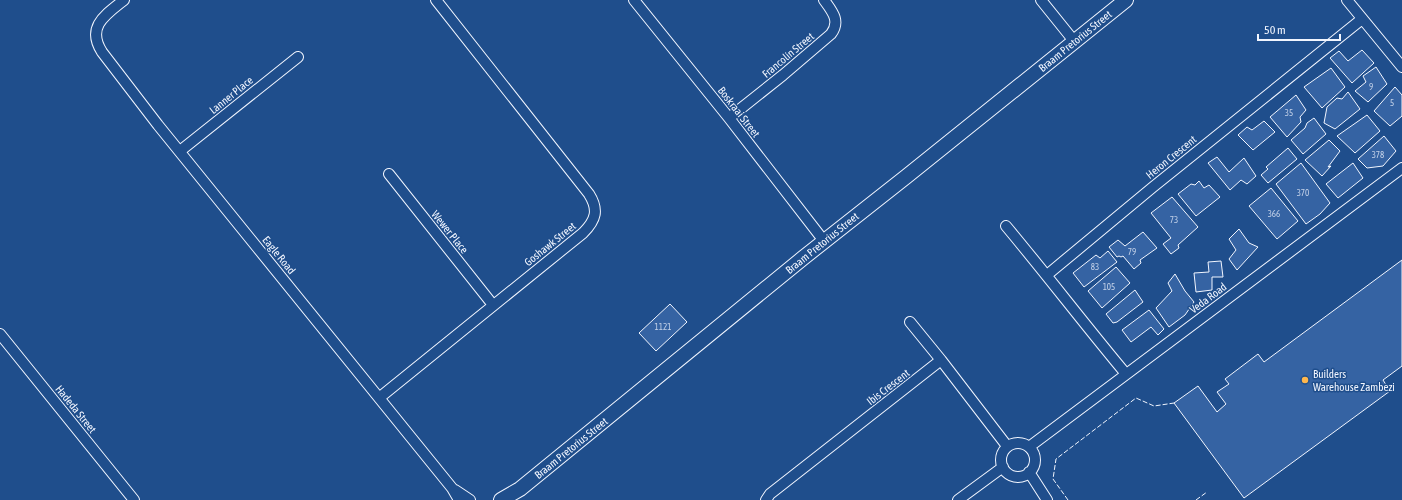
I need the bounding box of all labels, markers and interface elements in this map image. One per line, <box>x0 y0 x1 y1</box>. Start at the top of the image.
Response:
street label: Braam Pretorius Street <box>1036 8 1114 74</box>
scale bar <box>1258 16 1340 42</box>
text: 50 m <box>1264 23 1286 37</box>
street label: Francolin Street <box>760 30 816 80</box>
street label: Lanner Place <box>207 74 255 116</box>
house number: 9 <box>1369 82 1373 92</box>
street label: Boskraai Street <box>716 84 762 140</box>
house number: 5 <box>1390 98 1394 108</box>
house number: 35 <box>1285 108 1293 118</box>
street label: Heron Crescent <box>1143 133 1199 181</box>
house number: 378 <box>1372 150 1384 160</box>
house number: 370 <box>1297 188 1309 198</box>
street label: Wewer Place <box>429 208 471 256</box>
house number: 366 <box>1268 209 1280 219</box>
street label: Braam Pretorius Street <box>783 210 861 276</box>
house number: 73 <box>1170 215 1178 225</box>
street label: Goshawk Street <box>522 220 578 268</box>
street label: Eagle Road <box>260 234 298 276</box>
house number: 79 <box>1128 247 1136 257</box>
house number: 83 <box>1091 262 1099 272</box>
street label: Veda Road <box>1187 280 1229 316</box>
house number: 105 <box>1103 282 1115 292</box>
house number: 1121 <box>655 322 671 332</box>
street label: Ibis Crescent <box>864 367 912 407</box>
place label: Builders Warehouse Zambezi <box>1313 368 1395 393</box>
marker: Builders Warehouse Zambezi <box>1300 375 1310 385</box>
street label: Hadeda Street <box>53 383 99 435</box>
street label: Braam Pretorius Street <box>532 415 610 481</box>

